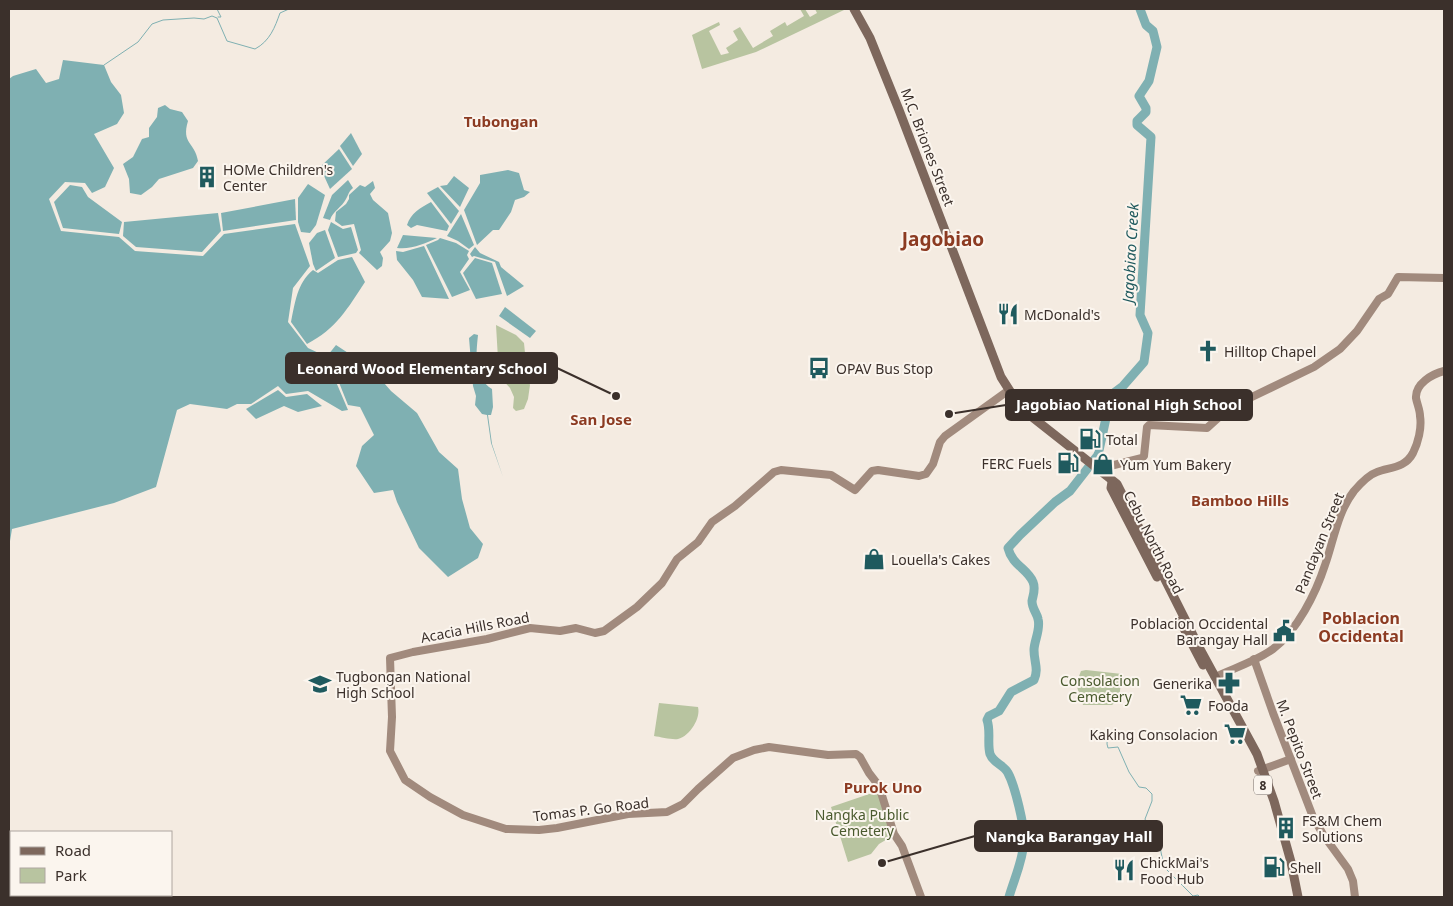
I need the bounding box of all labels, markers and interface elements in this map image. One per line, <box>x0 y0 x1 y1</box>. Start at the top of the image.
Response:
street label: M.C. Briones Street <box>897 85 959 209</box>
district label: Tubongan <box>464 111 538 131</box>
place label: HOMe Children's Center <box>223 160 334 195</box>
building icon: HOMe Children's Center <box>194 164 220 190</box>
water label: Jagobiao Creek <box>1117 202 1143 306</box>
district label: Jagobiao <box>900 226 984 252</box>
restaurant icon: McDonald's <box>995 301 1021 327</box>
place label: McDonald's <box>1024 305 1101 324</box>
church icon: Hilltop Chapel <box>1195 338 1221 364</box>
place label: Hilltop Chapel <box>1224 342 1316 361</box>
callout: Leonard Wood Elementary School <box>286 353 557 383</box>
bus stop icon: OPAV Bus Stop <box>806 355 832 381</box>
text: Leonard Wood Elementary School <box>297 358 547 378</box>
place label: OPAV Bus Stop <box>836 359 933 378</box>
callout: Jagobiao National High School <box>1006 390 1252 420</box>
text: Jagobiao National High School <box>1014 394 1242 414</box>
district label: San Jose <box>570 409 632 429</box>
fuel station icon: Total <box>1077 426 1103 452</box>
place label: Total <box>1106 430 1138 449</box>
fuel station icon: FERC Fuels <box>1055 450 1081 476</box>
shop icon: Yum Yum Bakery <box>1090 451 1116 477</box>
place label: FERC Fuels <box>982 454 1052 473</box>
place label: Yum Yum Bakery <box>1120 455 1232 474</box>
street label: Cebu North Road <box>1120 487 1188 597</box>
street label: Pandayan Street <box>1290 489 1348 597</box>
district label: Bamboo Hills <box>1191 490 1289 510</box>
shop icon: Louella's Cakes <box>861 546 887 572</box>
place label: Louella's Cakes <box>891 550 990 569</box>
street label: Acacia Hills Road <box>419 607 531 647</box>
district label: Poblacion Occidental <box>1318 607 1404 647</box>
place label: Poblacion Occidental Barangay Hall <box>1130 614 1268 649</box>
public building icon: Poblacion Occidental Barangay Hall <box>1271 618 1297 644</box>
place label: Tugbongan National High School <box>336 667 471 702</box>
pharmacy icon: Generika <box>1216 670 1242 696</box>
school or university icon: Tugbongan National High School <box>307 671 333 697</box>
park label: Consolacion Cemetery <box>1060 671 1140 706</box>
place label: Generika <box>1153 674 1212 693</box>
supermarket icon: Fooda <box>1178 692 1204 718</box>
place label: Fooda <box>1208 696 1249 715</box>
street label: M. Pepito Street <box>1272 697 1328 801</box>
supermarket icon: Kaking Consolacion <box>1222 721 1248 747</box>
place label: Kaking Consolacion <box>1089 725 1218 744</box>
road number: 8 <box>1254 776 1272 794</box>
district label: Purok Uno <box>844 777 922 797</box>
street label: Tomas P. Go Road <box>532 792 650 826</box>
park label: Nangka Public Cemetery <box>815 805 909 840</box>
place label: FS&M Chem Solutions <box>1302 811 1382 846</box>
building icon: FS&M Chem Solutions <box>1273 815 1299 841</box>
callout: Nangka Barangay Hall <box>975 821 1162 851</box>
text: Nangka Barangay Hall <box>985 826 1153 846</box>
legend <box>10 831 172 896</box>
text: Road <box>55 840 91 860</box>
place label: ChickMai's Food Hub <box>1140 853 1209 888</box>
fuel station icon: Shell <box>1261 854 1287 880</box>
restaurant icon: ChickMai's Food Hub <box>1111 857 1137 883</box>
place label: Shell <box>1290 858 1321 877</box>
text: Park <box>55 865 87 885</box>

